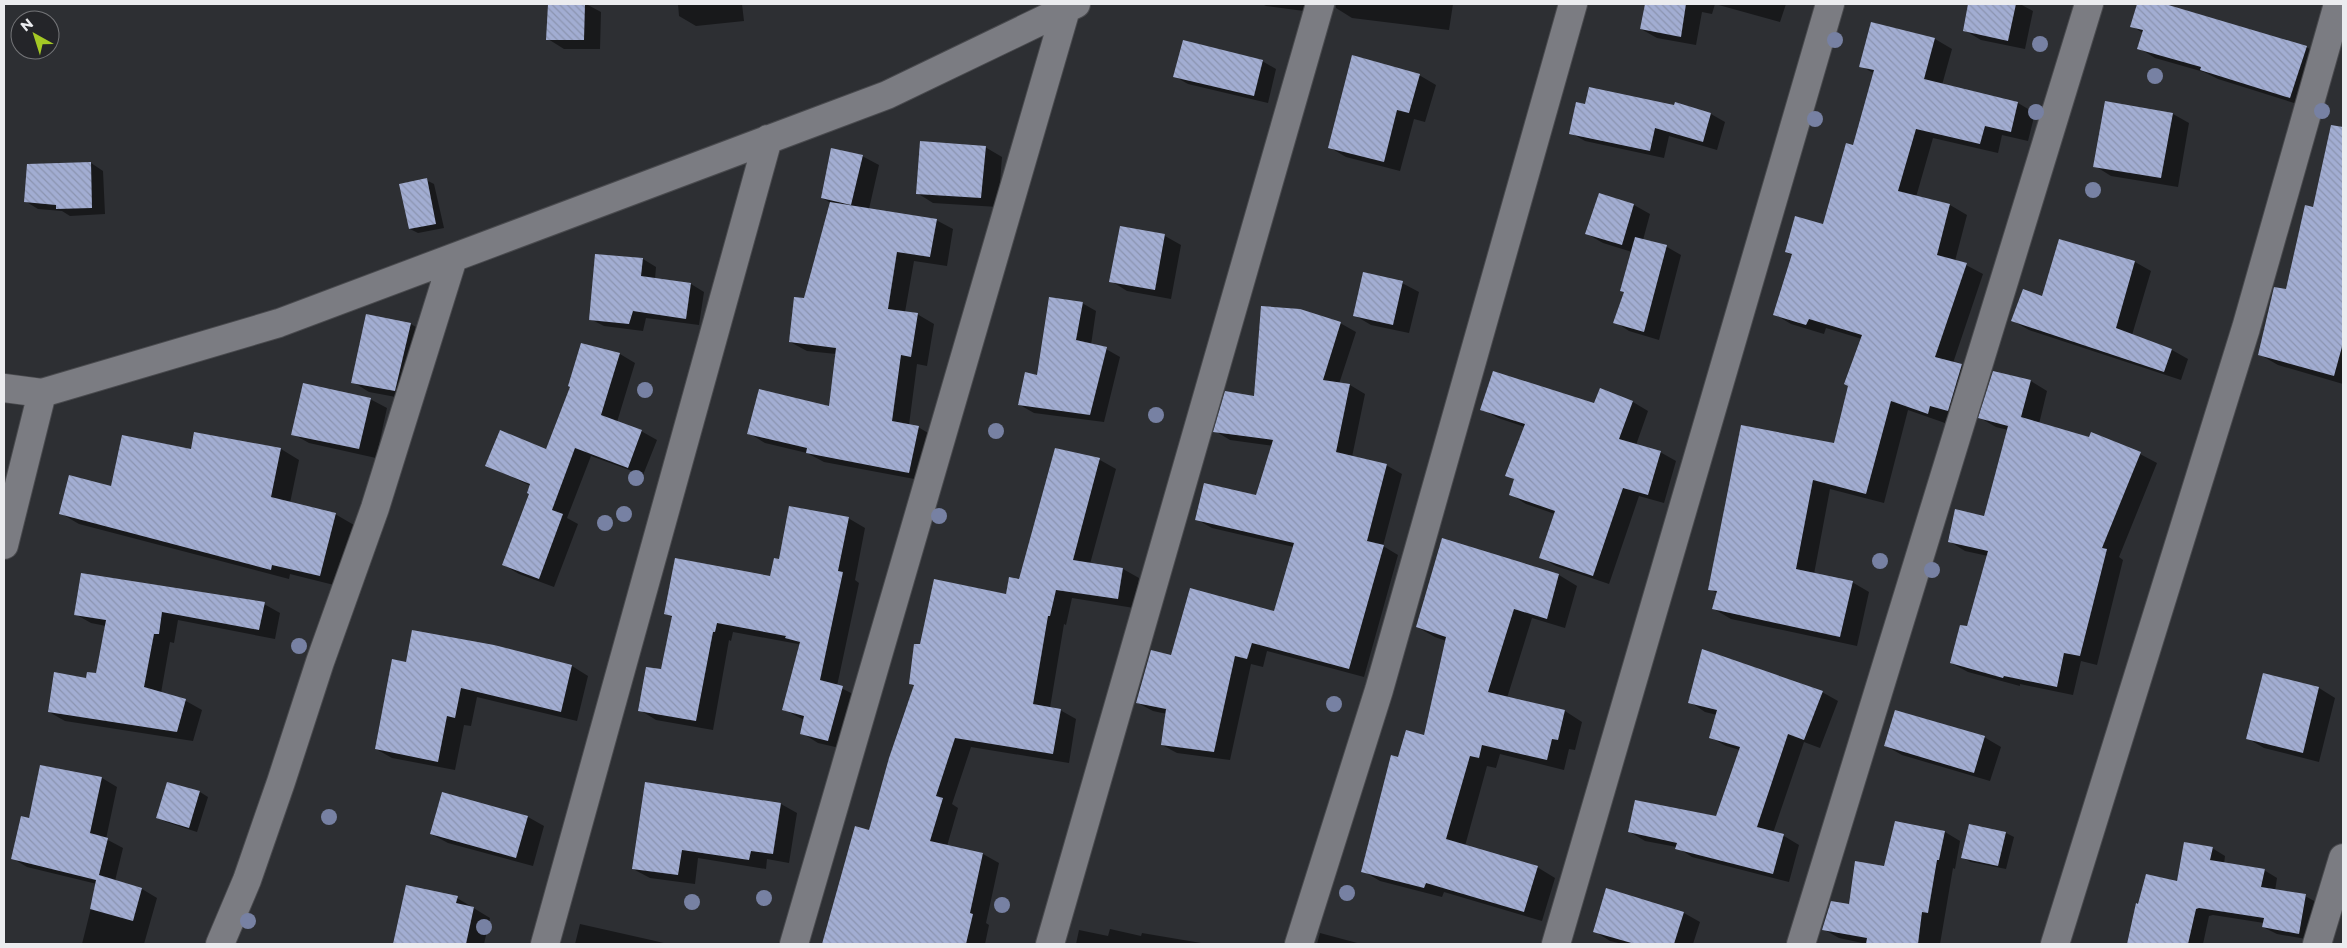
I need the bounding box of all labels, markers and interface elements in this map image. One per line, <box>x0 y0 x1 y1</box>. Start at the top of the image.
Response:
north arrow <box>10 10 60 60</box>
text: N <box>17 14 37 35</box>

